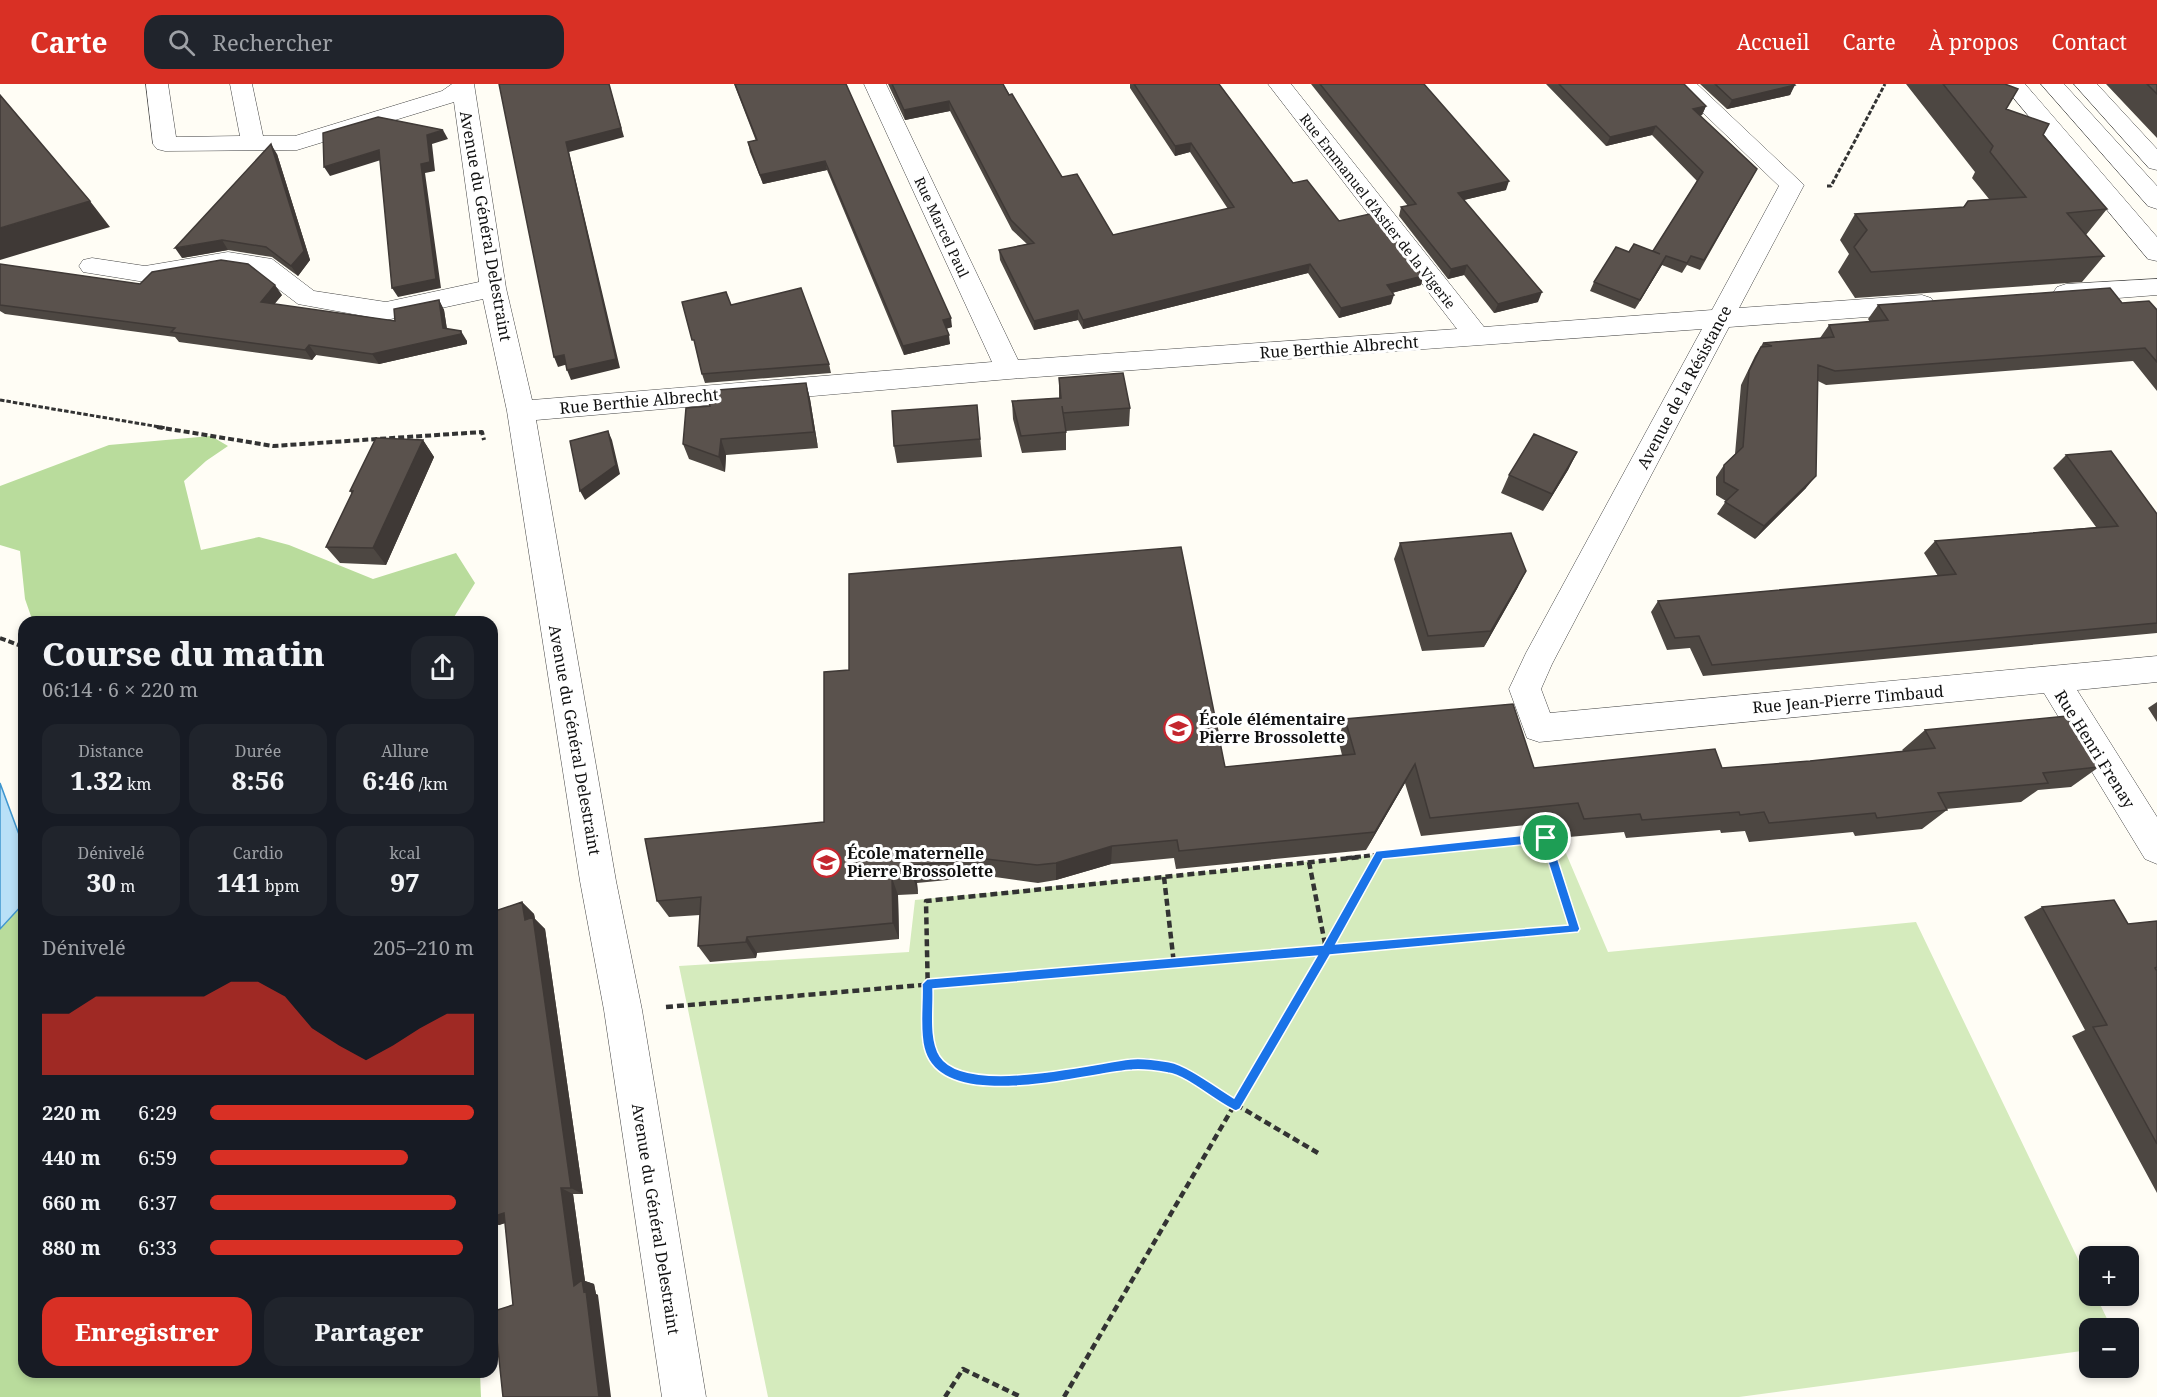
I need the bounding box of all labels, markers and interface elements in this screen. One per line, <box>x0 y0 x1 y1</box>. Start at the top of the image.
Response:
search box <box>144 15 564 69</box>
text: Carte <box>30 23 108 61</box>
icon: search <box>165 26 198 59</box>
text: Rechercher <box>213 27 333 57</box>
text: Accueil <box>1737 28 1810 56</box>
text: Carte <box>1843 28 1896 56</box>
text: À propos <box>1929 28 2019 56</box>
text: Contact <box>2052 28 2127 56</box>
street label: Avenue du Général Delestraint <box>455 109 517 343</box>
street label: Rue Emmanuel d'Astier de la Vigerie <box>1296 110 1460 312</box>
street label: Rue Marcel Paul <box>910 174 974 281</box>
street label: Avenue de la Résistance <box>1632 301 1736 473</box>
street label: Rue Berthie Albrecht <box>1259 330 1420 364</box>
street label: Rue Berthie Albrecht <box>559 383 720 419</box>
street label: Avenue du Général Delestraint <box>544 623 606 857</box>
text: Course du matin <box>42 631 325 676</box>
button: share <box>411 636 474 699</box>
text: 06:14 · 6 × 220 m <box>42 676 198 703</box>
street label: Rue Jean-Pierre Timbaud <box>1751 680 1945 718</box>
street label: Rue Henri Frenay <box>2050 686 2141 813</box>
place label: École élémentaire Pierre Brossolette <box>1199 708 1345 748</box>
school or university icon: École élémentaire Pierre Brossolette <box>1162 712 1194 744</box>
text: Distance <box>78 740 144 762</box>
text: Durée <box>235 740 281 762</box>
text: Allure <box>381 740 429 762</box>
text: 1.32 <box>71 762 123 798</box>
text: 8:56 <box>232 762 284 798</box>
text: 6:46 <box>362 762 415 798</box>
text: km <box>123 773 151 795</box>
text: /km <box>415 773 448 795</box>
pin <box>1520 812 1571 863</box>
icon: arrive <box>1529 821 1562 854</box>
text: Dénivelé <box>78 842 144 864</box>
text: Cardio <box>233 842 283 864</box>
text: kcal <box>390 842 420 864</box>
place label: École maternelle Pierre Brossolette <box>847 842 993 882</box>
school or university icon: École maternelle Pierre Brossolette <box>810 846 842 878</box>
text: 30 <box>87 864 116 900</box>
text: 141 <box>216 864 261 900</box>
text: 97 <box>390 864 420 900</box>
text: m <box>116 875 135 897</box>
text: bpm <box>261 875 300 897</box>
text: Dénivelé <box>42 934 126 961</box>
text: 205–210 m <box>373 934 474 961</box>
text: 220 m <box>42 1099 101 1126</box>
text: 6:29 <box>138 1099 177 1126</box>
street label: Avenue du Général Delestraint <box>627 1102 685 1336</box>
text: 440 m <box>42 1144 101 1171</box>
text: 6:59 <box>138 1144 177 1171</box>
text: 660 m <box>42 1189 101 1216</box>
text: 6:37 <box>138 1189 177 1216</box>
text: 880 m <box>42 1234 101 1261</box>
text: 6:33 <box>138 1234 177 1261</box>
map controls <box>2079 1246 2139 1378</box>
button: + <box>2079 1246 2139 1306</box>
button: Enregistrer <box>42 1297 252 1366</box>
button: Partager <box>264 1297 474 1366</box>
button: − <box>2079 1318 2139 1378</box>

